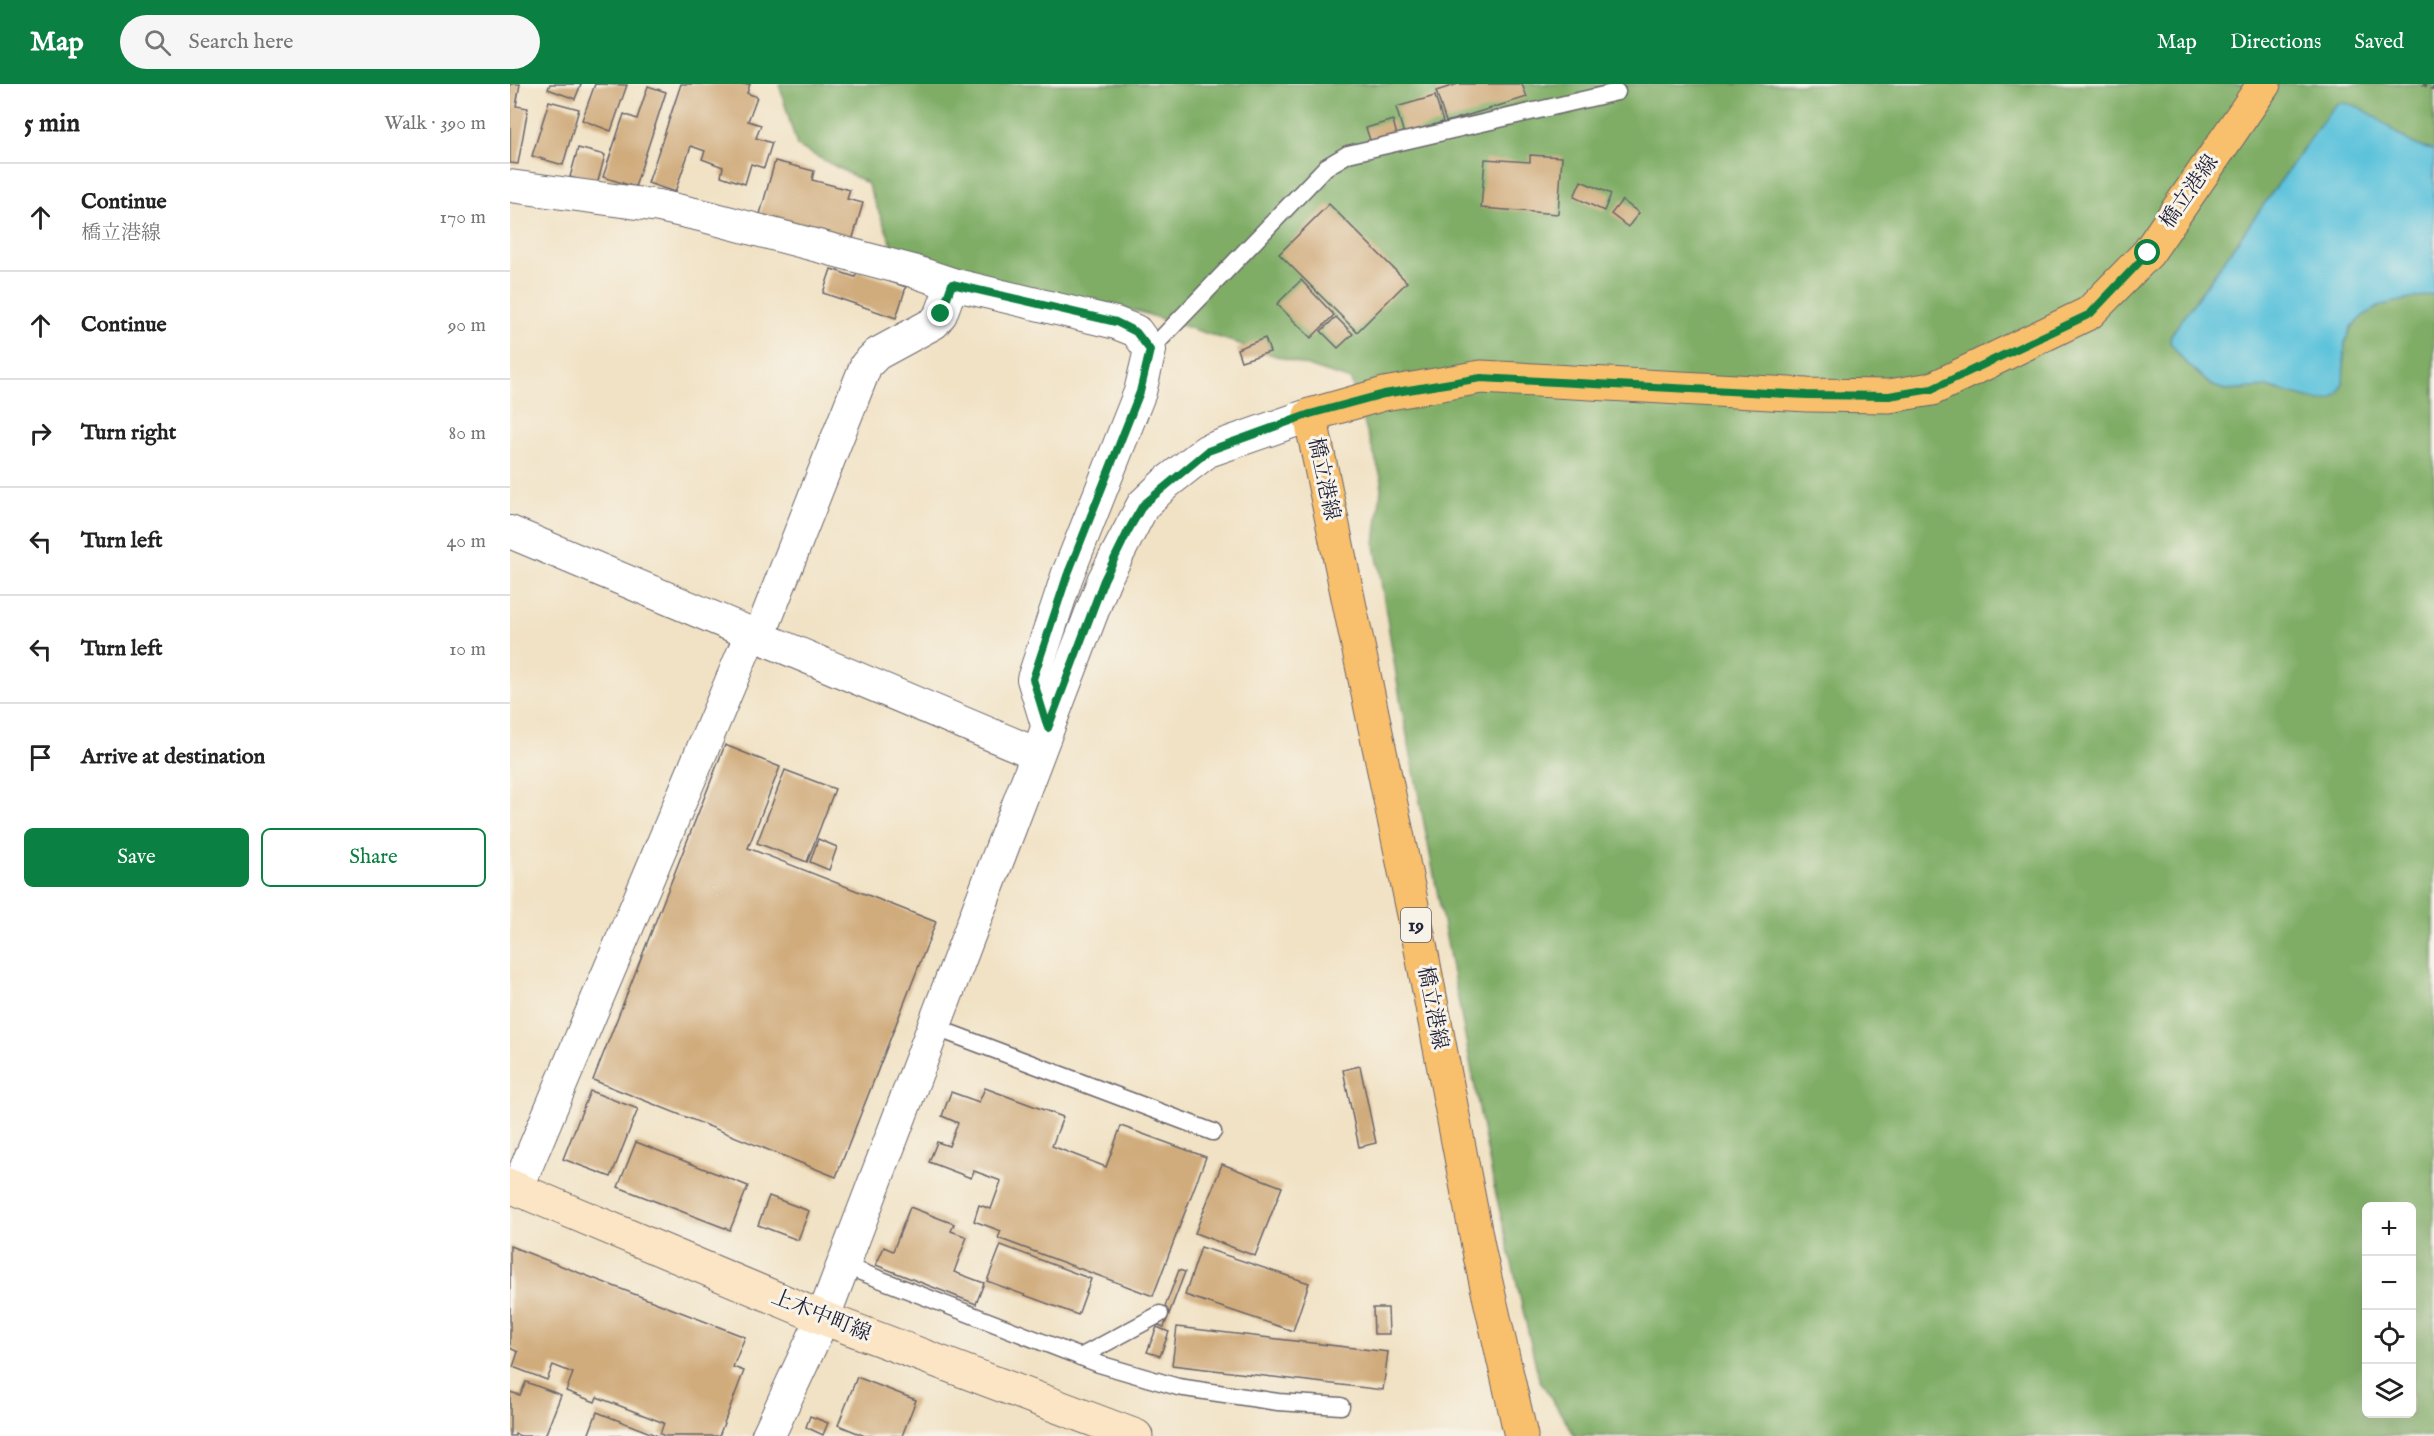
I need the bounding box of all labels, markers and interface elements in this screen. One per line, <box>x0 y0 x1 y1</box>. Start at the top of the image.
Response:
search box <box>120 15 540 69</box>
text: Map <box>30 25 84 60</box>
icon: search <box>141 26 174 59</box>
text: Search here <box>189 28 293 56</box>
text: Map <box>2157 29 2197 56</box>
text: Directions <box>2230 29 2321 56</box>
text: Saved <box>2354 29 2404 56</box>
text: 5 min <box>24 107 80 140</box>
text: Walk · 390 m <box>384 111 486 136</box>
street label: 橋立港線 <box>2155 150 2225 234</box>
text: Continue <box>81 188 167 216</box>
icon: ahead <box>24 201 57 234</box>
text: 170 m <box>440 205 486 230</box>
text: 橋立港線 <box>81 221 161 246</box>
route start <box>2134 239 2160 265</box>
route end <box>927 300 953 326</box>
icon: ahead <box>24 309 57 342</box>
text: Continue <box>81 311 167 339</box>
text: 90 m <box>448 313 486 338</box>
icon: right <box>24 417 57 450</box>
text: Turn right <box>81 419 176 447</box>
text: 80 m <box>449 421 486 446</box>
street label: 橋立港線 <box>1301 435 1345 523</box>
icon: left <box>24 525 57 558</box>
text: Turn left <box>81 527 163 555</box>
text: 40 m <box>447 529 486 554</box>
icon: left <box>24 633 57 666</box>
text: Turn left <box>81 635 163 663</box>
text: 10 m <box>449 637 486 662</box>
icon: arrive <box>24 741 57 774</box>
text: Arrive at destination <box>81 743 265 771</box>
button: Save <box>24 828 249 887</box>
button: Share <box>261 828 486 887</box>
road number: 19 <box>1401 908 1431 942</box>
street label: 橋立港線 <box>1411 964 1453 1052</box>
map controls <box>2362 1202 2416 1418</box>
button: + <box>2362 1202 2416 1256</box>
button: − <box>2362 1256 2416 1310</box>
street label: 上木中町線 <box>767 1284 875 1348</box>
button: locate <box>2362 1310 2416 1364</box>
button: layers <box>2362 1364 2416 1418</box>

